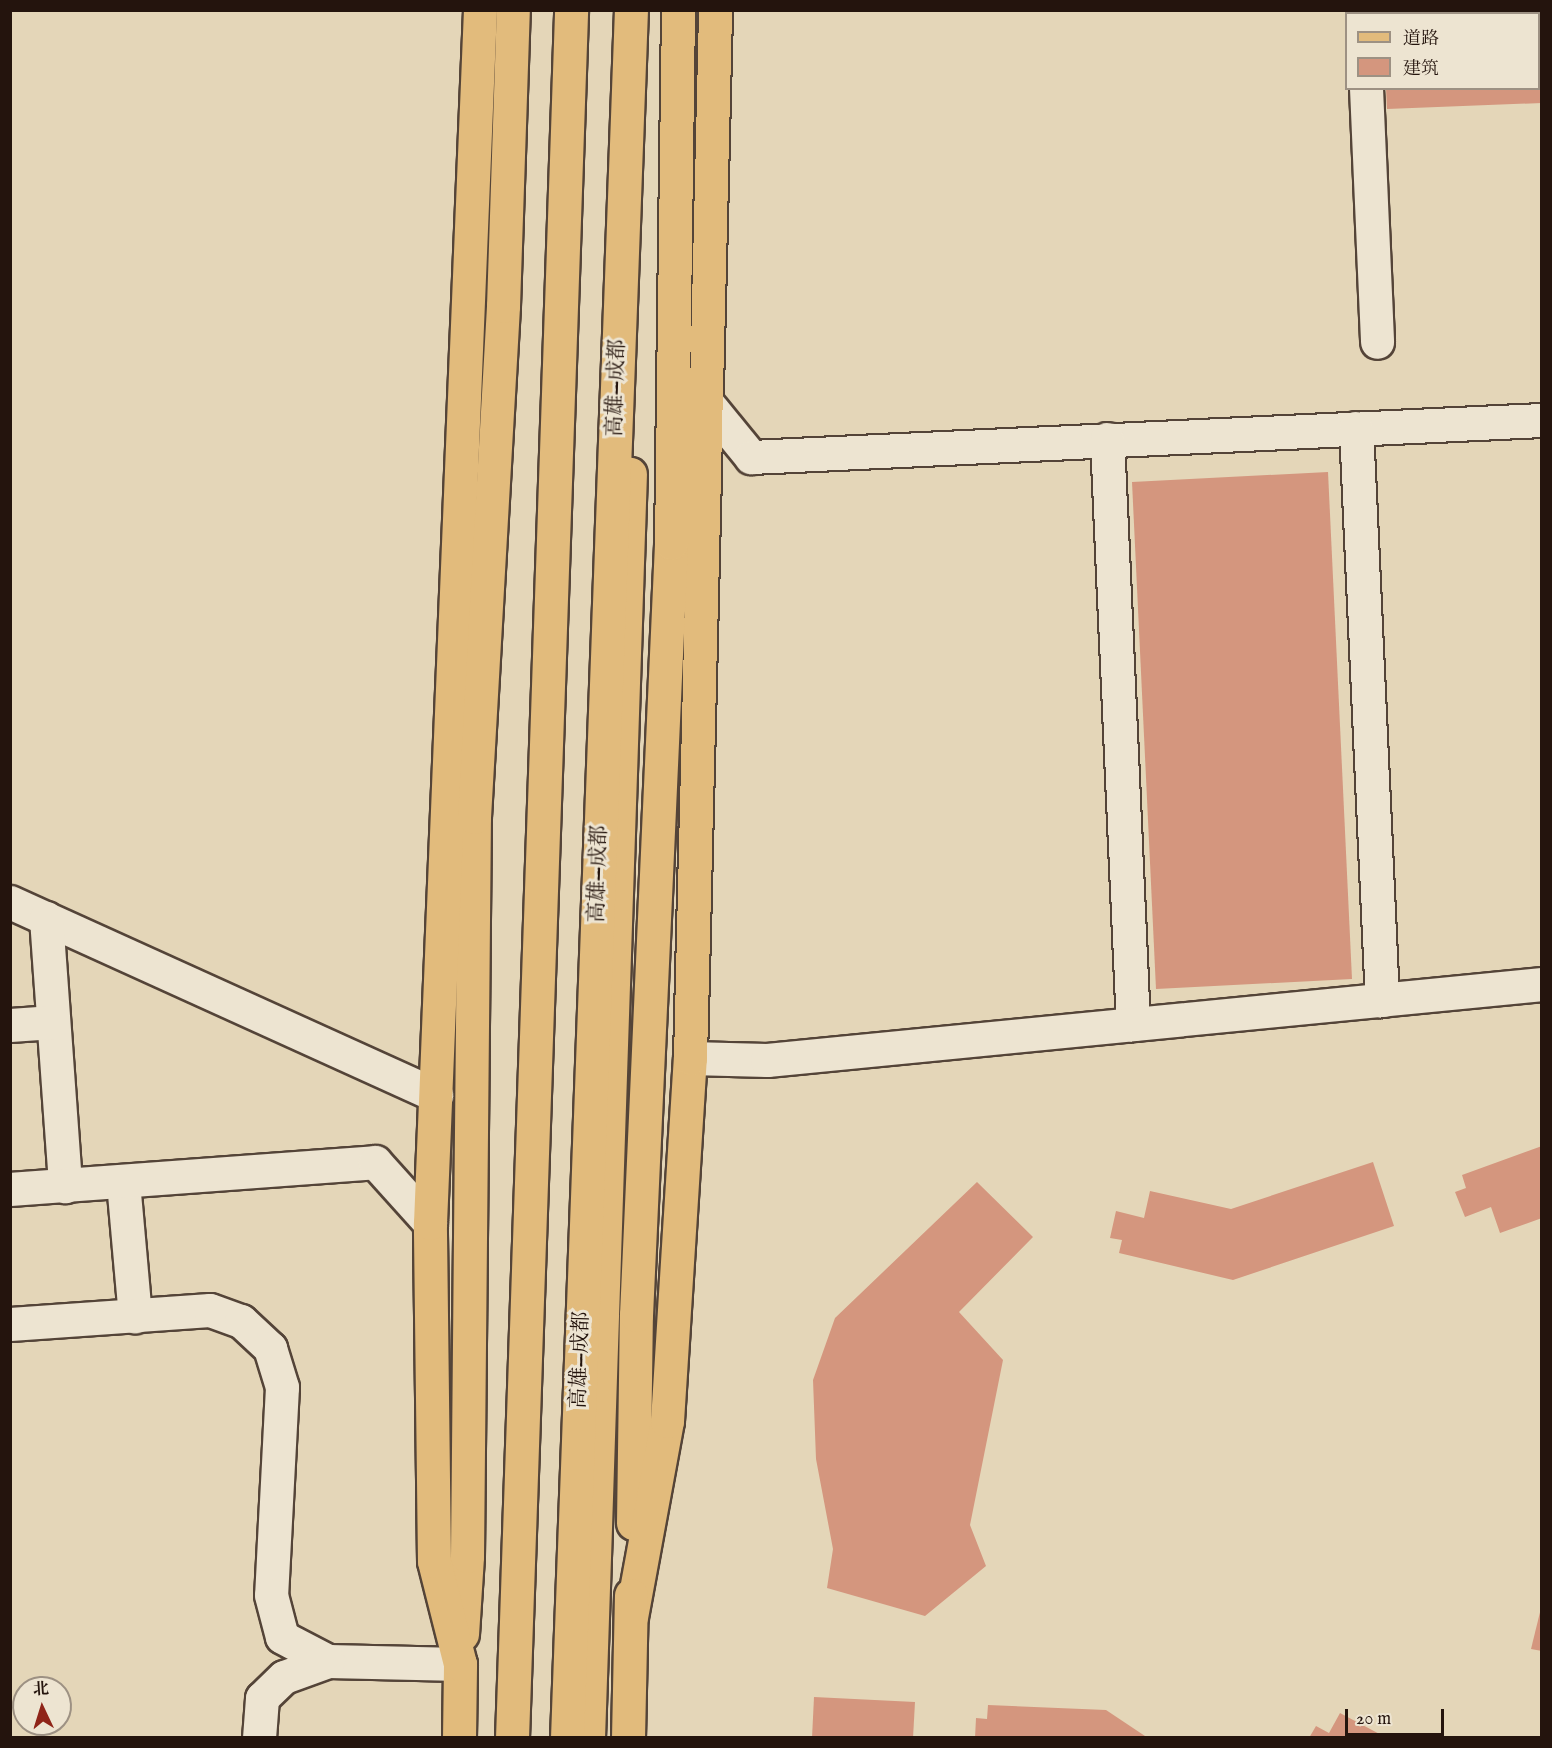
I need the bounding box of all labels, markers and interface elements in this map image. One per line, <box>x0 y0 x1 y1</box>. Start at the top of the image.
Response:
legend <box>1345 12 1540 90</box>
text: 道路 <box>1403 28 1439 51</box>
text: 建筑 <box>1403 58 1439 81</box>
street label: 高雄—成都 <box>603 339 631 437</box>
street label: 高雄—成都 <box>585 825 613 923</box>
street label: 高雄—成都 <box>567 1311 595 1409</box>
north arrow <box>12 1676 72 1736</box>
text: 北 <box>32 1680 50 1701</box>
scale bar <box>1348 1697 1447 1735</box>
text: 20 m <box>1356 1708 1391 1731</box>

